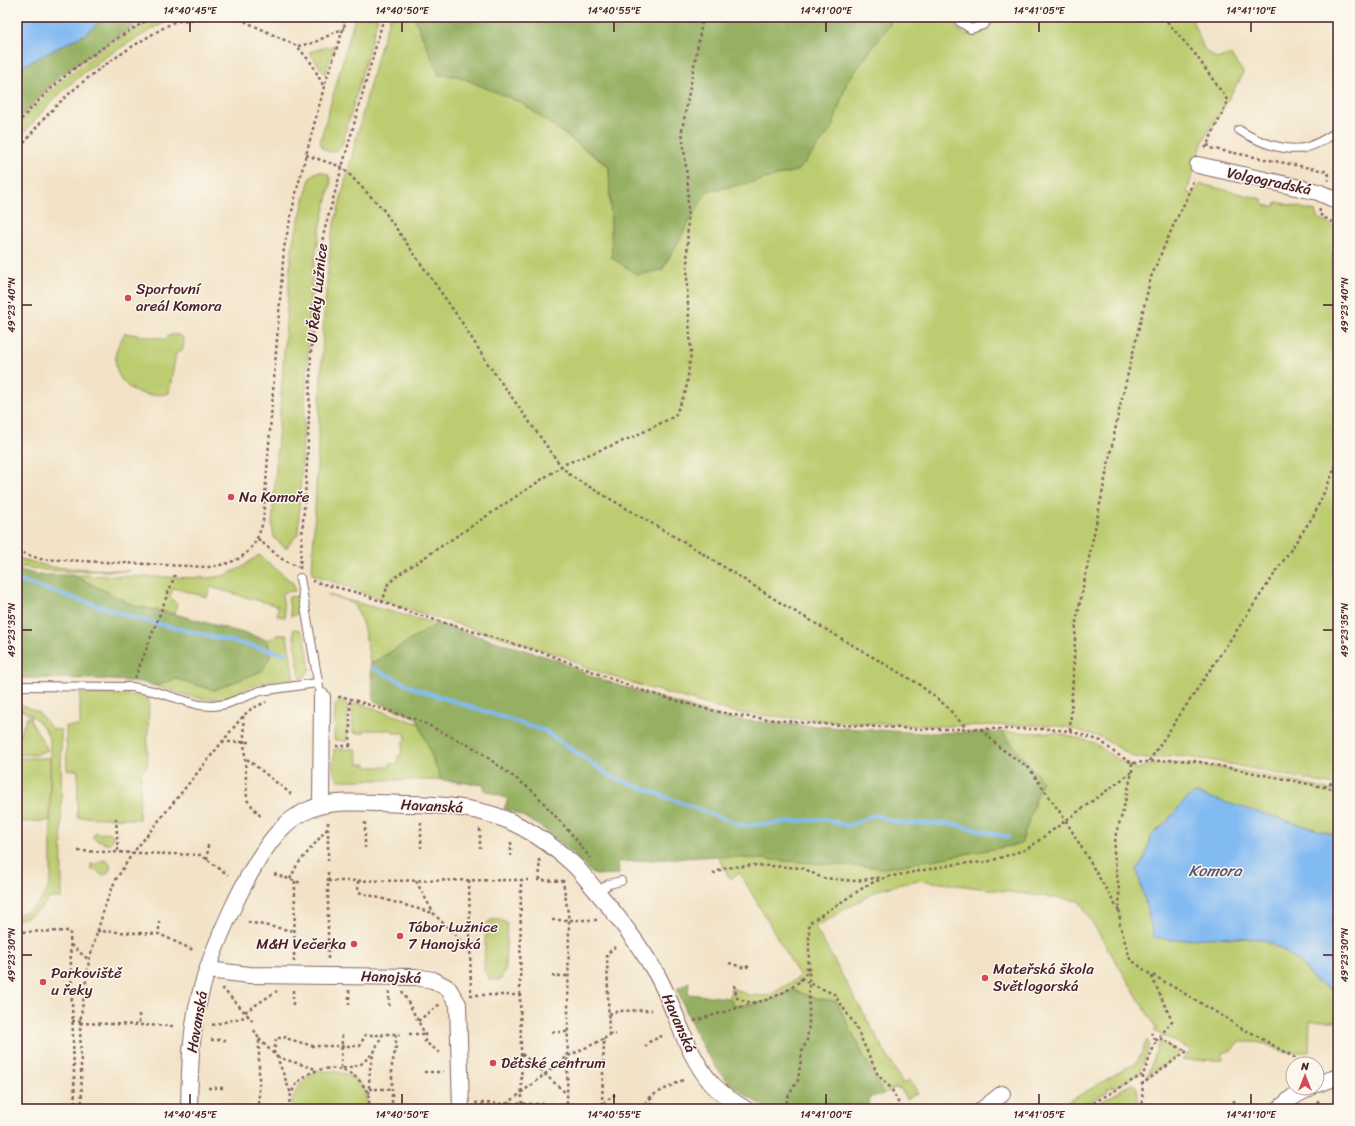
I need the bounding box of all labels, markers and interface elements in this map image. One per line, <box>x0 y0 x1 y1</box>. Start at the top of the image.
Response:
text: 14°40'45"E <box>163 2 218 20</box>
text: 14°40'50"E <box>375 2 430 20</box>
text: 14°40'55"E <box>587 2 642 20</box>
text: 14°41'00"E <box>800 2 853 20</box>
text: 14°41'05"E <box>1013 2 1066 20</box>
text: 14°41'10"E <box>1226 2 1277 20</box>
street label: Volgogradská <box>1224 159 1314 203</box>
street label: U Řeky Lužnice <box>299 242 335 344</box>
place label: Sportovní areál Komora <box>136 276 222 319</box>
text: 49°23'40"N <box>3 277 21 333</box>
text: 49°23'40"N <box>1336 277 1354 333</box>
marker: Sportovní areál Komora <box>123 293 133 303</box>
place label: Na Komoře <box>239 484 310 510</box>
marker: Na Komoře <box>226 492 236 502</box>
text: 49°23'35"N <box>3 603 21 657</box>
text: 49°23'35"N <box>1336 603 1354 657</box>
street label: Havanská <box>400 791 464 821</box>
water label: Komora <box>1189 856 1243 885</box>
place label: Tábor Lužnice 7 Hanojská <box>408 914 498 957</box>
text: 49°23'30"N <box>3 928 21 982</box>
text: 49°23'30"N <box>1336 928 1354 982</box>
place label: M&H Večerka <box>256 931 346 957</box>
marker: Tábor Lužnice 7 Hanojská <box>395 931 405 941</box>
marker: M&H Večerka <box>349 939 359 949</box>
place label: Mateřská škola Světlogorská <box>993 956 1094 999</box>
place label: Parkoviště u řeky <box>51 960 123 1003</box>
street label: Hanojská <box>360 963 422 991</box>
marker: Mateřská škola Světlogorská <box>980 973 990 983</box>
marker: Parkoviště u řeky <box>38 977 48 987</box>
street label: Havanská <box>179 989 215 1055</box>
street label: Havanská <box>654 989 704 1057</box>
place label: Dětské centrum <box>501 1050 606 1076</box>
north arrow <box>1285 1056 1325 1096</box>
text: N <box>1300 1057 1309 1076</box>
marker: Dětské centrum <box>488 1058 498 1068</box>
text: 14°40'45"E <box>163 1106 218 1124</box>
text: 14°40'50"E <box>375 1106 430 1124</box>
text: 14°40'55"E <box>587 1106 642 1124</box>
text: 14°41'00"E <box>800 1106 853 1124</box>
text: 14°41'05"E <box>1013 1106 1066 1124</box>
text: 14°41'10"E <box>1226 1106 1277 1124</box>

